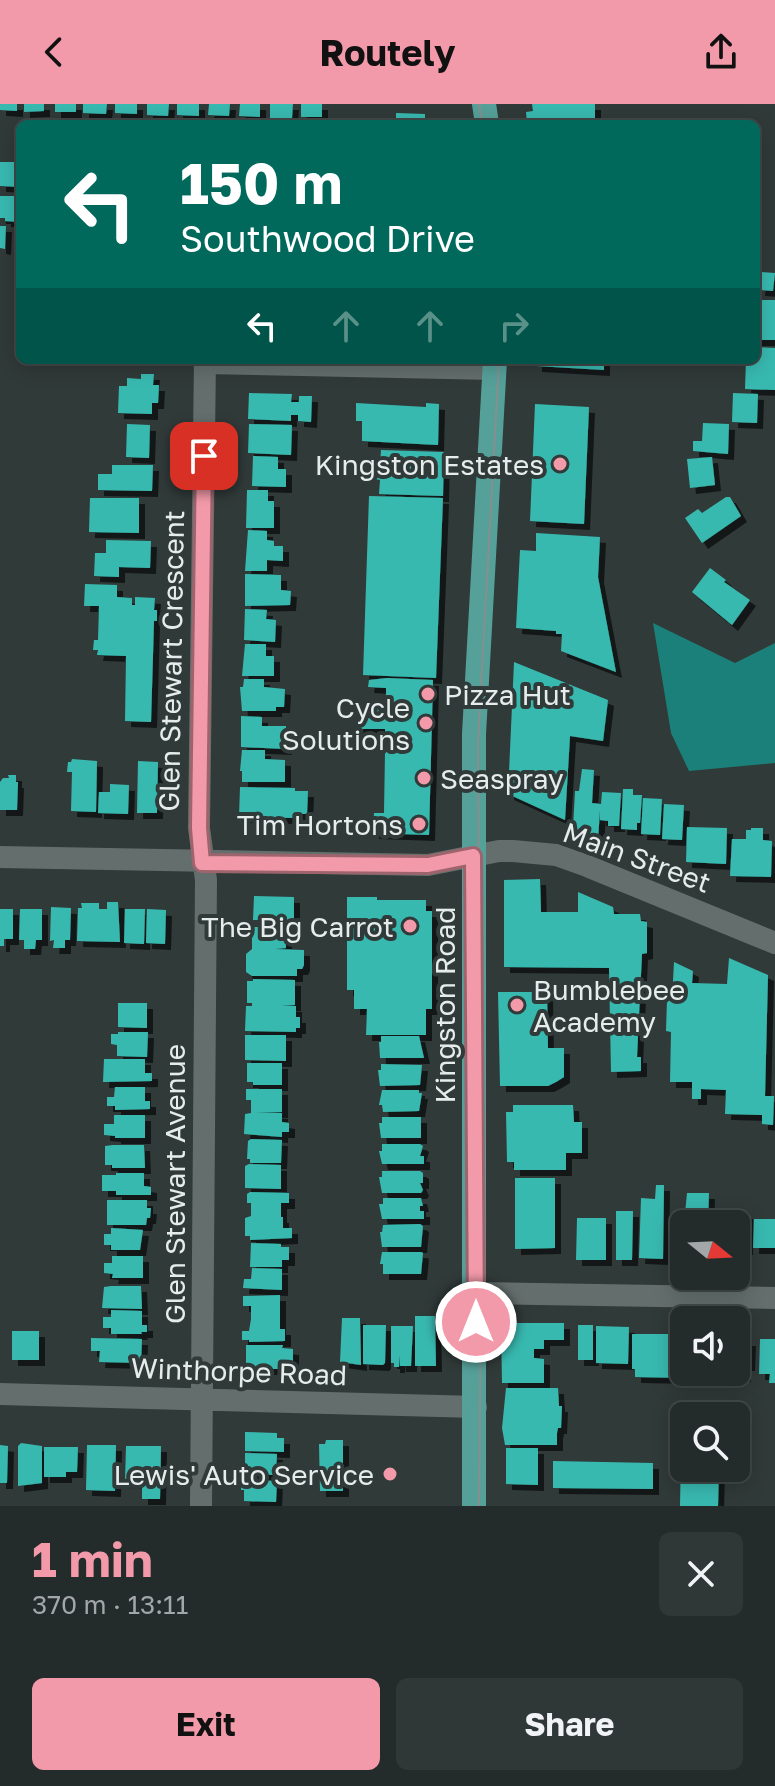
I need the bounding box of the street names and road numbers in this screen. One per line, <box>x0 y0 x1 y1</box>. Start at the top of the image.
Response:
street label: Glen Stewart Crescent <box>152 510 190 812</box>
street label: Main Street <box>559 815 715 899</box>
street label: Kingston Road <box>428 907 461 1103</box>
street label: Glen Stewart Avenue <box>158 1044 191 1324</box>
street label: Winthorpe Road <box>130 1351 348 1391</box>

